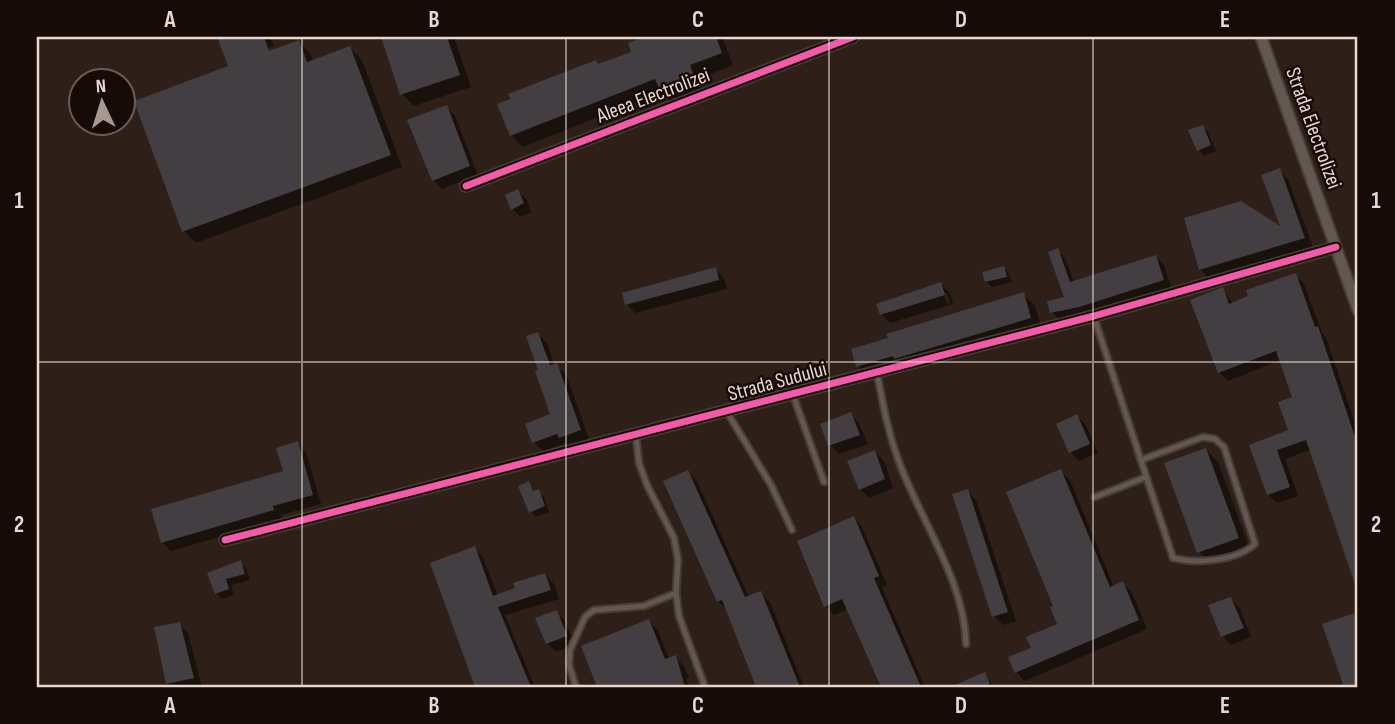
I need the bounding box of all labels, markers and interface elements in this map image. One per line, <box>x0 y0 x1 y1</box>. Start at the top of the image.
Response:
text: A <box>164 6 177 34</box>
text: B <box>429 6 440 34</box>
text: C <box>692 6 704 34</box>
text: D <box>955 6 967 34</box>
text: E <box>1220 6 1230 34</box>
street label: Aleea Electrolizei <box>592 62 713 129</box>
street label: Strada Electrolizei <box>1280 64 1347 192</box>
north arrow <box>66 66 136 136</box>
text: N <box>95 75 107 98</box>
text: 1 <box>14 187 24 215</box>
text: 1 <box>1371 187 1381 215</box>
street label: Strada Sudului <box>725 356 829 407</box>
text: 2 <box>14 511 24 539</box>
text: 2 <box>1371 511 1381 539</box>
text: A <box>164 692 177 720</box>
text: B <box>429 692 440 720</box>
text: C <box>692 692 704 720</box>
text: D <box>955 692 967 720</box>
text: E <box>1220 692 1230 720</box>

